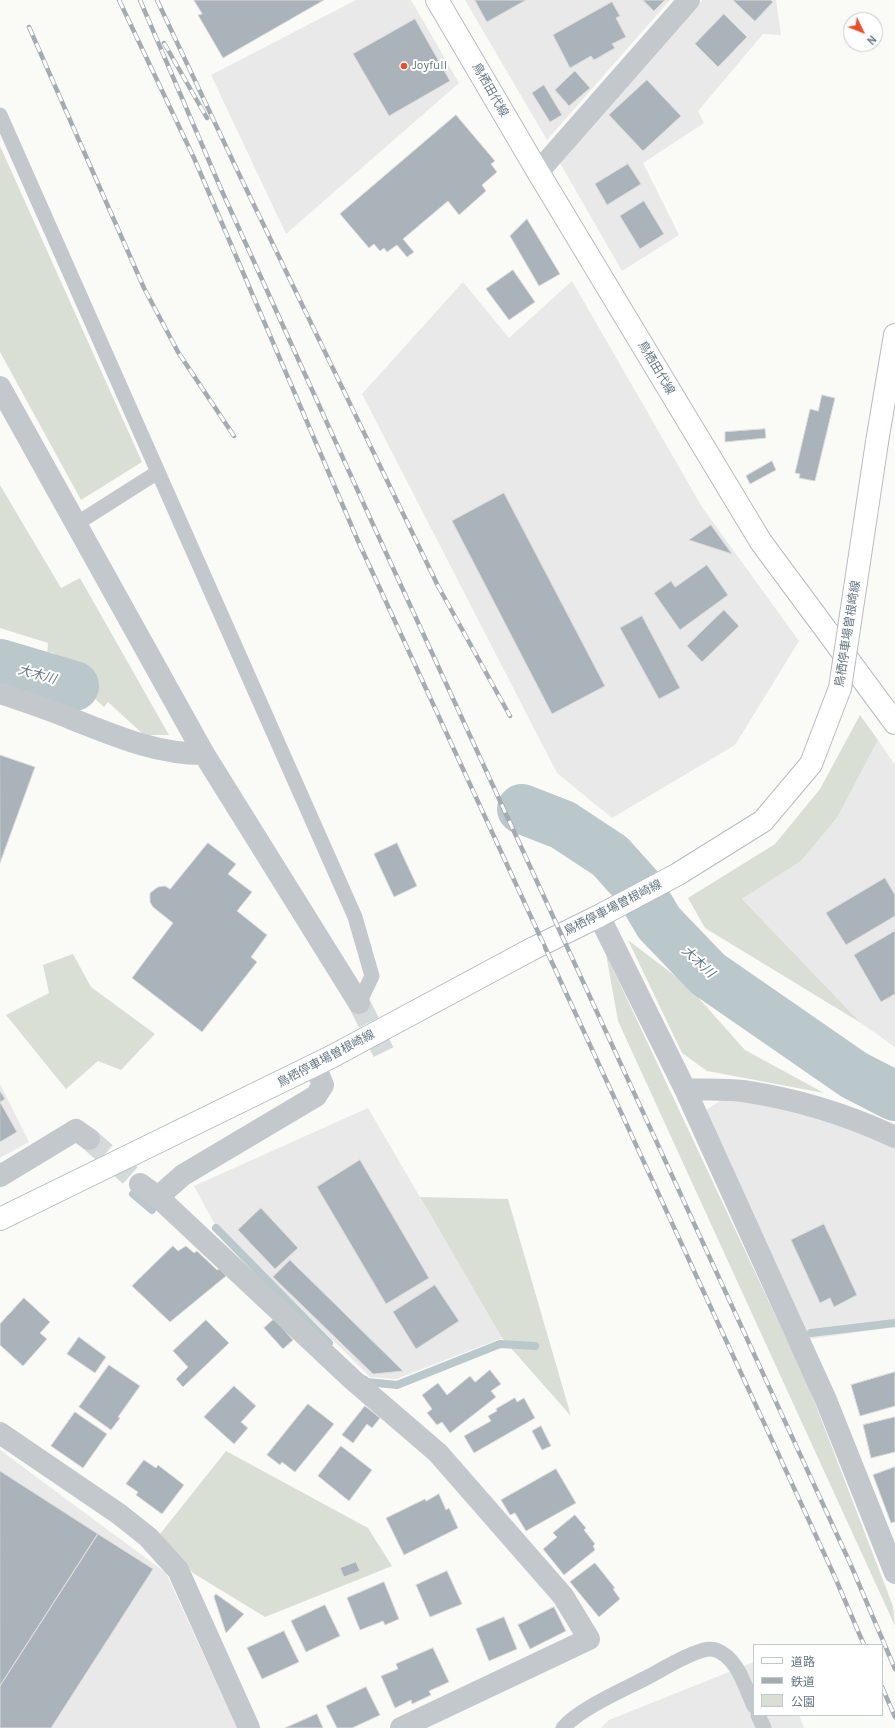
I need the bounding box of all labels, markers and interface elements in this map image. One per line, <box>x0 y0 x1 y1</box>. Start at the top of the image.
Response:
north arrow <box>843 12 883 52</box>
text: N <box>864 33 879 47</box>
place label: Joyfull <box>412 59 447 73</box>
street label: 鳥栖田代線 <box>469 60 511 120</box>
marker: Joyfull <box>399 61 409 71</box>
street label: 鳥栖田代線 <box>634 339 678 397</box>
street label: 鳥栖停車場曽根崎線 <box>832 580 864 688</box>
water label: 大木川 <box>16 662 58 688</box>
street label: 鳥栖停車場曽根崎線 <box>562 877 664 939</box>
water label: 大木川 <box>678 943 718 981</box>
street label: 鳥栖停車場曽根崎線 <box>275 1027 377 1091</box>
legend <box>753 1644 883 1716</box>
text: 道路 <box>791 1655 815 1669</box>
text: 鉄道 <box>791 1675 815 1689</box>
text: 公園 <box>791 1695 815 1709</box>

